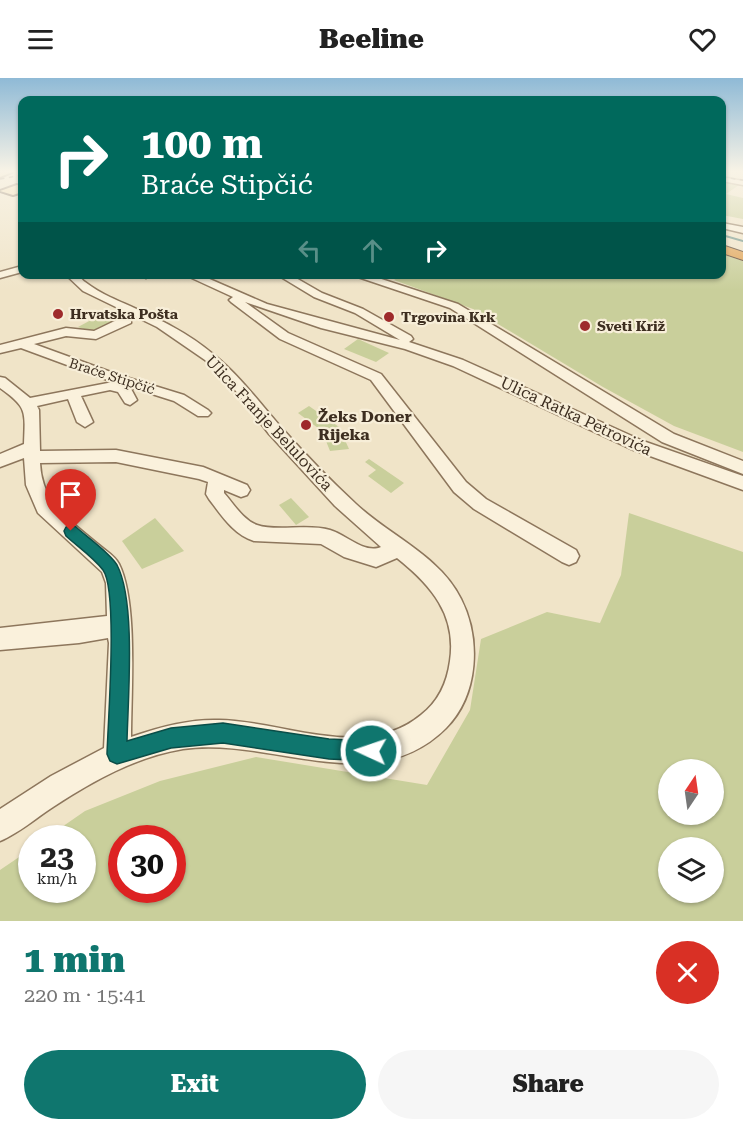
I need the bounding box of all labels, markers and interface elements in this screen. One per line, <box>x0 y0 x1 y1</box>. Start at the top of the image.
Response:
icon: menu <box>24 23 57 56</box>
text: Beeline <box>319 23 424 55</box>
icon: heart <box>686 23 719 56</box>
text: 100 m <box>141 119 263 168</box>
icon: right <box>42 120 120 198</box>
text: Braće Stipčić <box>141 169 313 201</box>
icon: left <box>293 234 326 267</box>
icon: ahead <box>356 234 389 267</box>
icon: right <box>419 234 452 267</box>
place label: Hrvatska Pošta <box>70 306 179 322</box>
marker: Hrvatska Pošta <box>51 307 65 321</box>
place label: Trgovina Krk <box>401 309 496 325</box>
marker: Trgovina Krk <box>382 310 396 324</box>
place label: Sveti Križ <box>597 318 665 334</box>
marker: Sveti Križ <box>578 319 592 333</box>
street label: Ulica Franje Belulovića <box>201 351 337 495</box>
street label: Braće Stipčić <box>67 355 157 397</box>
street label: Ulica Ratka Petrovića <box>497 373 655 460</box>
place label: Žeks Doner Rijeka <box>318 407 412 444</box>
marker: Žeks Doner Rijeka <box>299 418 313 432</box>
pin <box>45 469 96 531</box>
icon: arrive <box>54 478 87 511</box>
position arrow <box>339 719 403 783</box>
north arrow <box>658 759 724 825</box>
map controls <box>658 759 724 903</box>
speed limit sign: 30 <box>108 825 186 903</box>
button: layers <box>658 837 724 903</box>
text: 23 <box>40 839 74 874</box>
text: km/h <box>37 870 77 888</box>
text: 1 min <box>24 939 125 981</box>
button: close <box>656 941 719 1004</box>
text: 220 m · 15:41 <box>24 983 146 1007</box>
button: Exit <box>24 1050 366 1119</box>
button: Share <box>378 1050 719 1119</box>

